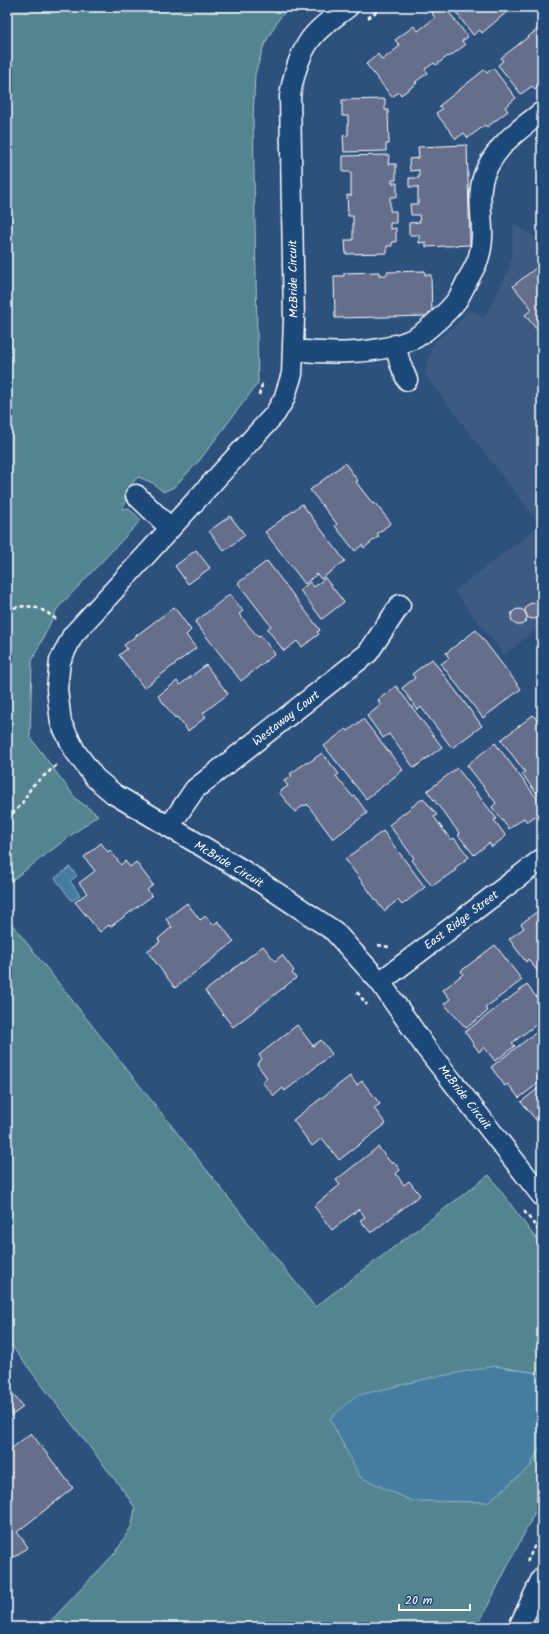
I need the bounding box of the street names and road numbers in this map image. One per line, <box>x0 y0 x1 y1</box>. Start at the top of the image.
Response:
street label: McBride Circuit <box>283 239 304 318</box>
street label: Westaway Court <box>248 686 324 751</box>
street label: McBride Circuit <box>190 836 267 893</box>
street label: East Ridge Street <box>420 886 503 955</box>
street label: McBride Circuit <box>433 1061 496 1134</box>

